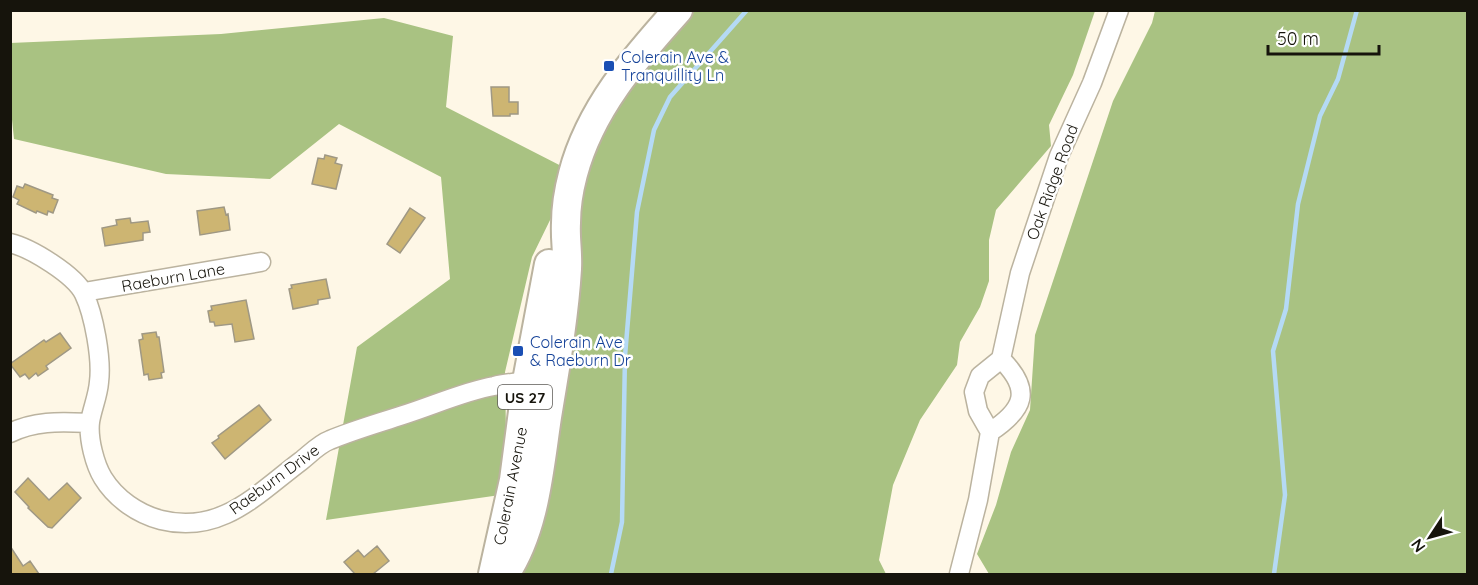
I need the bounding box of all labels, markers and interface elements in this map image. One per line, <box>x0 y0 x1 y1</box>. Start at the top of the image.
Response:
scale bar <box>1268 18 1379 56</box>
text: 50 m <box>1277 27 1319 50</box>
place label: Colerain Ave & Tranquillity Ln <box>621 47 729 85</box>
marker: Colerain Ave & Tranquillity Ln <box>602 59 616 73</box>
street label: Oak Ridge Road <box>1022 121 1082 243</box>
street label: Raeburn Lane <box>120 258 226 296</box>
place label: Colerain Ave & Raeburn Dr <box>530 332 631 370</box>
marker: Colerain Ave & Raeburn Dr <box>511 344 525 358</box>
road number: US 27 <box>498 385 552 409</box>
street label: Colerain Avenue <box>489 425 531 547</box>
street label: Raeburn Drive <box>225 440 323 518</box>
north arrow <box>1400 507 1460 567</box>
text: N <box>1406 535 1429 556</box>

